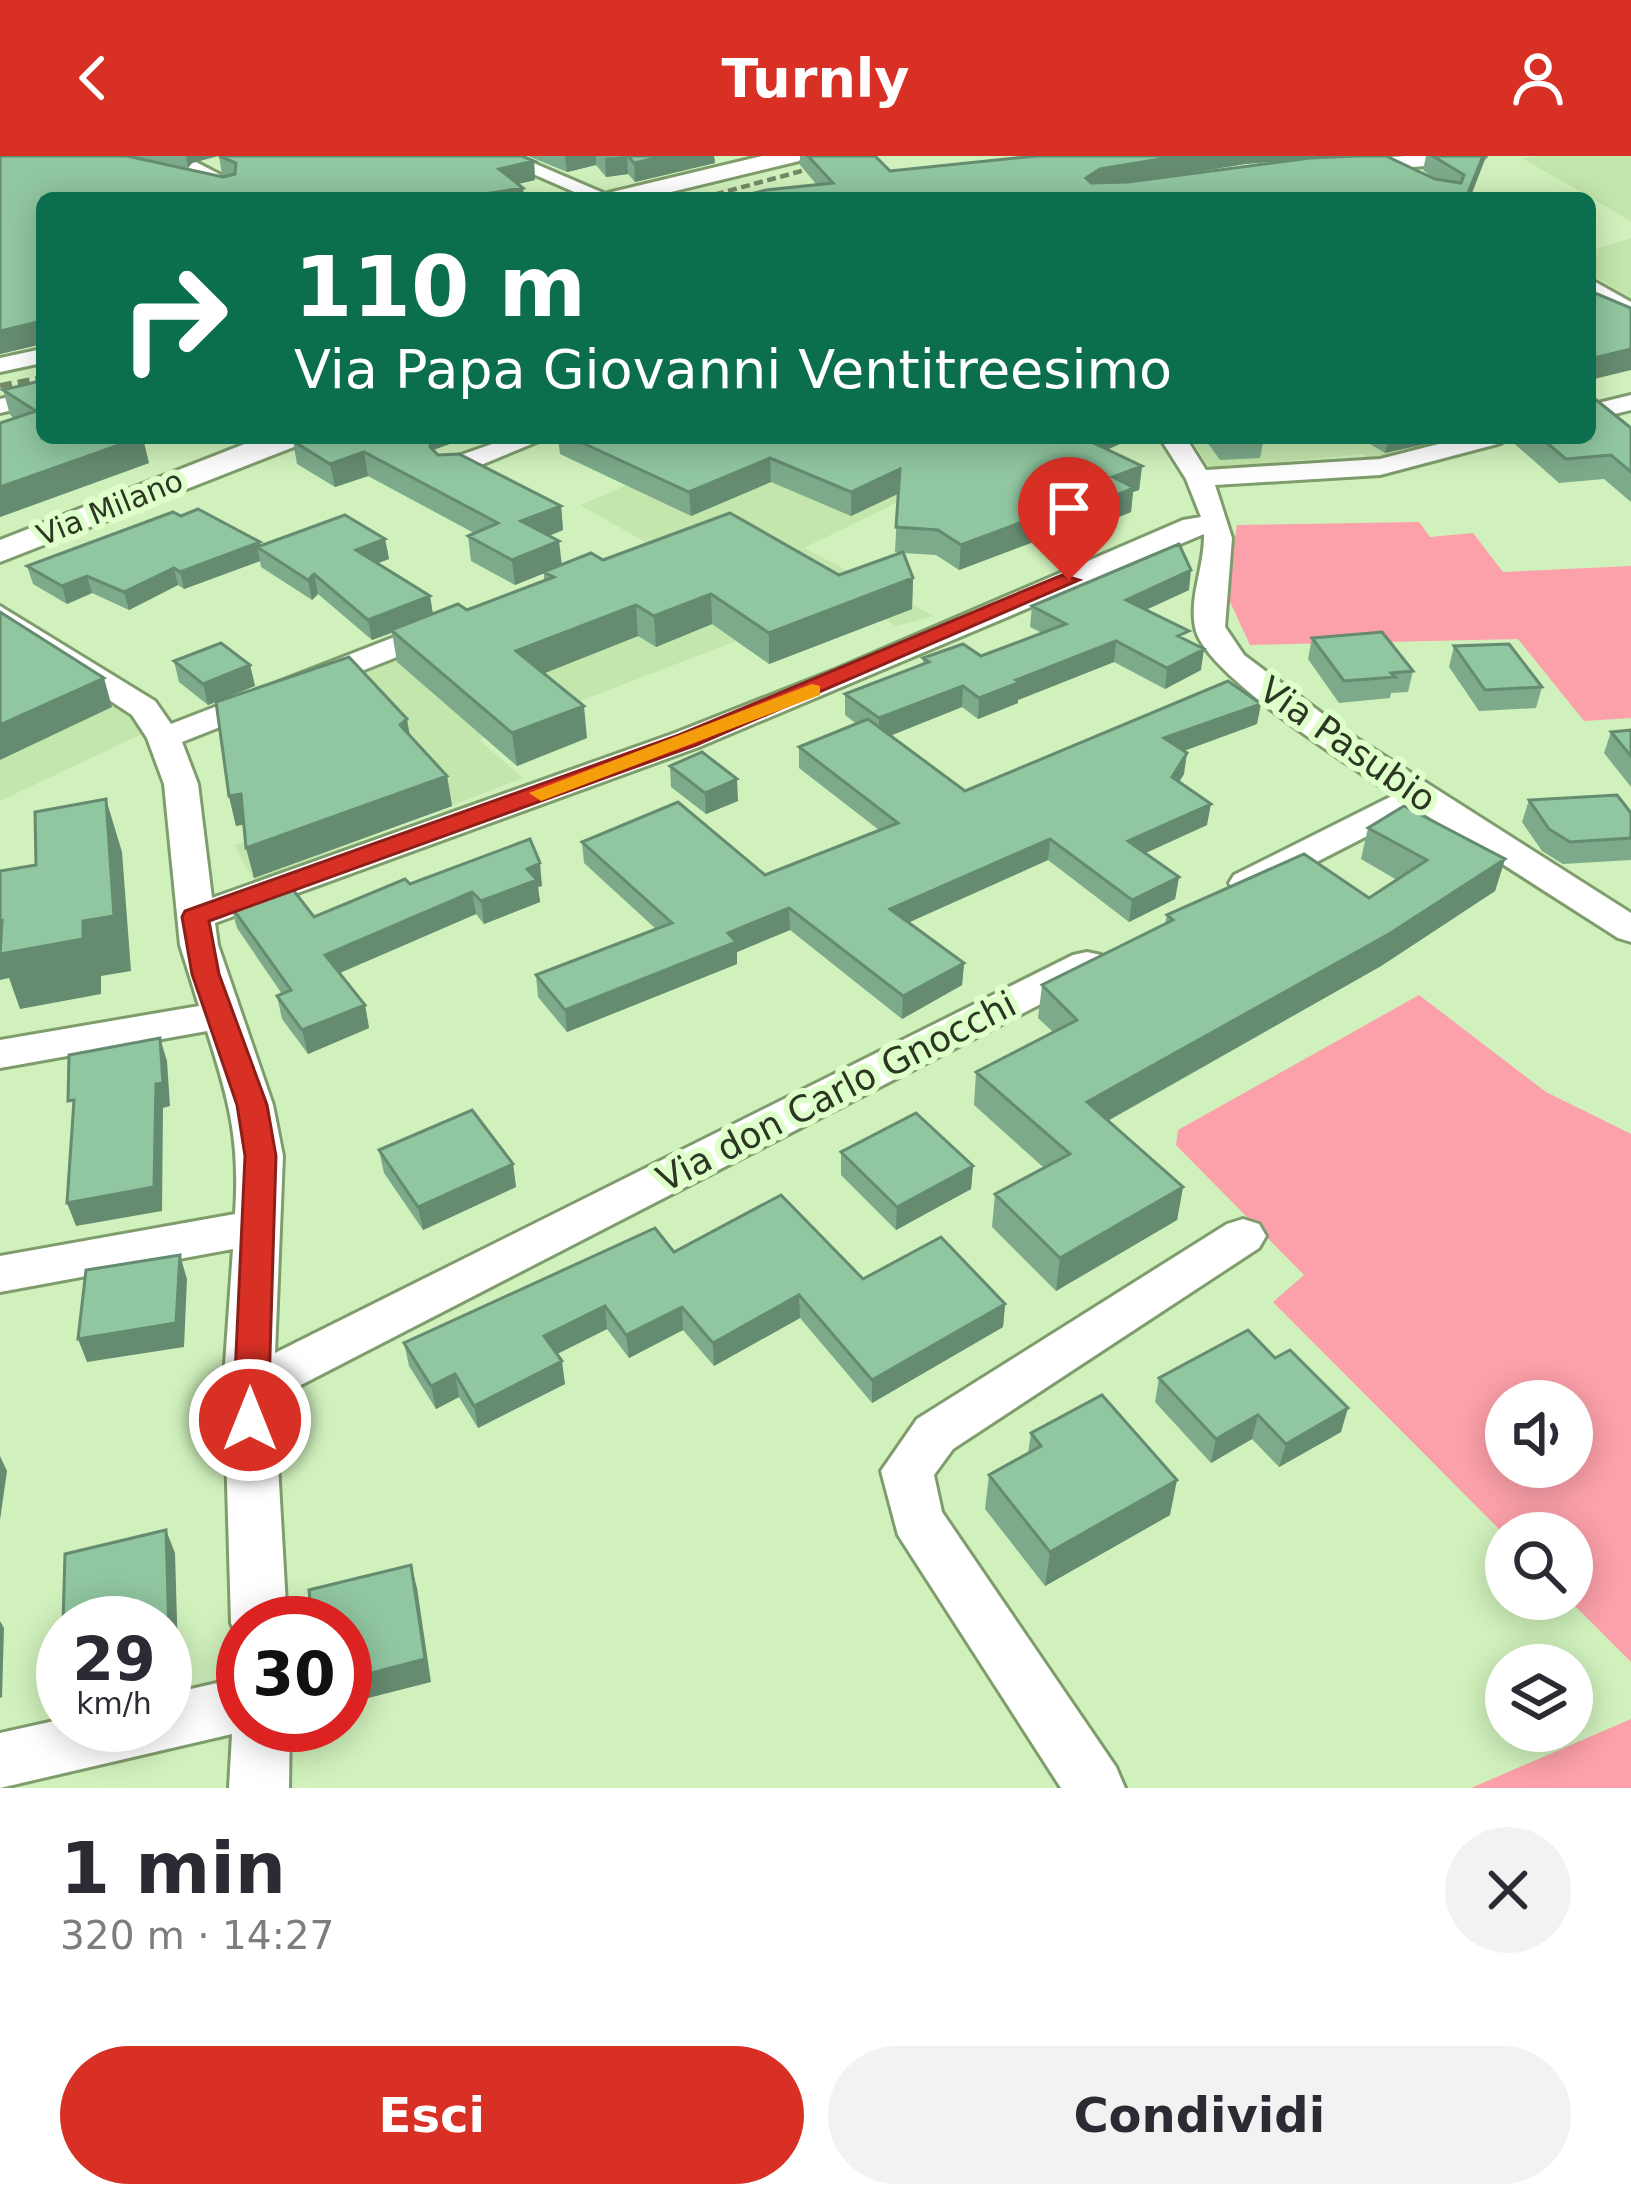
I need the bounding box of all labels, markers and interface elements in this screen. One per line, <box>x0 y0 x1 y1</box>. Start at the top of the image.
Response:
icon: back <box>60 45 126 111</box>
icon: person <box>1505 45 1571 111</box>
text: Turnly <box>721 47 910 110</box>
text: 110 m <box>294 238 586 336</box>
icon: right <box>96 240 252 396</box>
text: Via Papa Giovanni Ventitreesimo <box>294 338 1172 401</box>
pin <box>1018 457 1120 580</box>
street label: Via Milano <box>32 462 188 553</box>
icon: arrive <box>1036 475 1102 541</box>
street label: Via Pasubio <box>1252 669 1444 820</box>
street label: Via don Carlo Gnocchi <box>650 983 1022 1200</box>
position arrow <box>187 1357 313 1483</box>
map controls <box>1485 1380 1593 1752</box>
button: sound <box>1485 1380 1593 1488</box>
button: search <box>1485 1512 1593 1620</box>
speed limit sign: 30 <box>216 1596 372 1752</box>
text: 29 <box>72 1624 156 1694</box>
button: layers <box>1485 1644 1593 1752</box>
text: km/h <box>76 1686 152 1721</box>
text: 1 min <box>60 1826 286 1910</box>
button: close <box>1445 1827 1571 1953</box>
text: 320 m · 14:27 <box>60 1913 334 1958</box>
button: Esci <box>60 2046 804 2184</box>
button: Condividi <box>828 2046 1571 2184</box>

